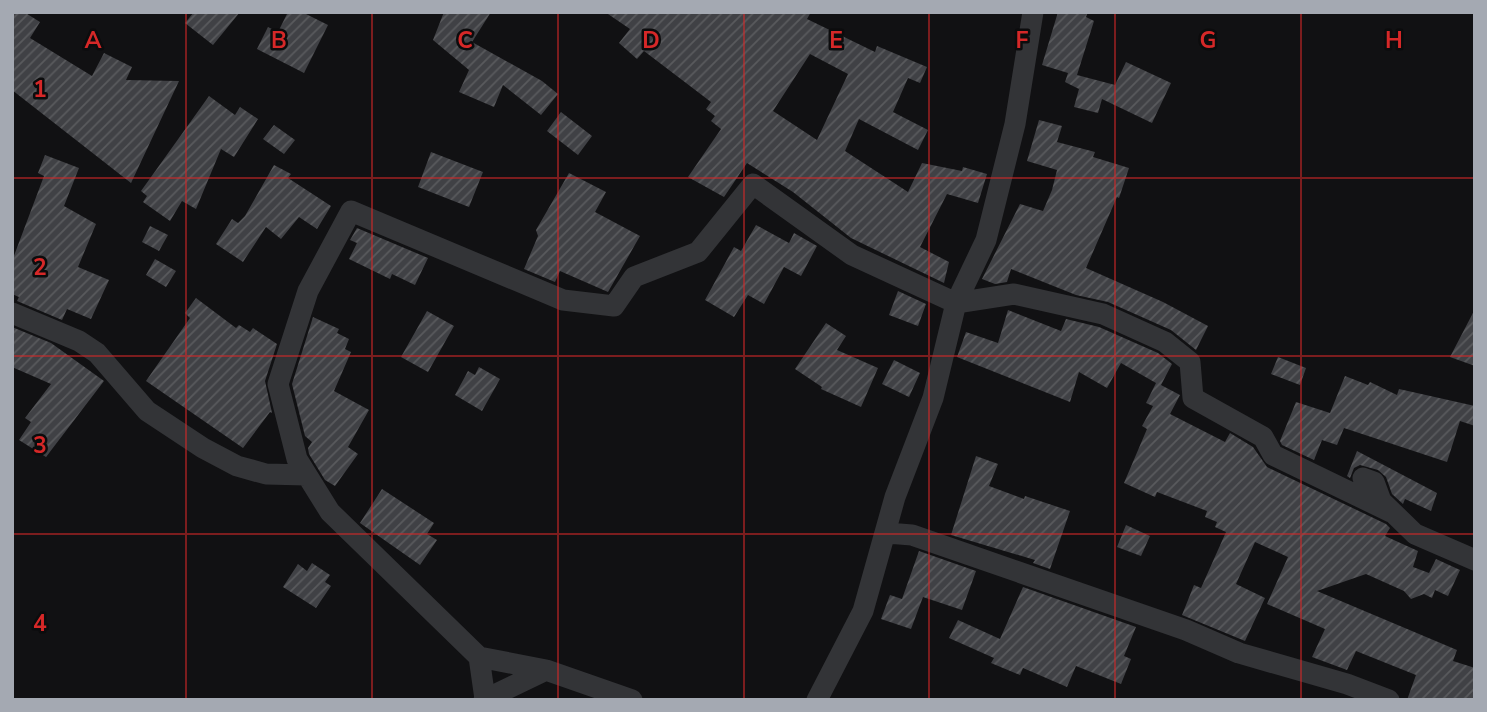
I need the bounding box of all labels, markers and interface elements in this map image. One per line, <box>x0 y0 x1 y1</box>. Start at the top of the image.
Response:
text: A <box>84 25 102 56</box>
text: B <box>271 25 287 56</box>
text: C <box>457 25 473 56</box>
text: D <box>642 25 660 56</box>
text: E <box>829 25 843 56</box>
text: F <box>1016 25 1029 56</box>
text: G <box>1200 25 1216 56</box>
text: H <box>1385 25 1403 56</box>
text: 1 <box>33 74 47 105</box>
text: 2 <box>33 252 47 283</box>
text: 3 <box>33 430 47 461</box>
text: 4 <box>33 608 47 639</box>

